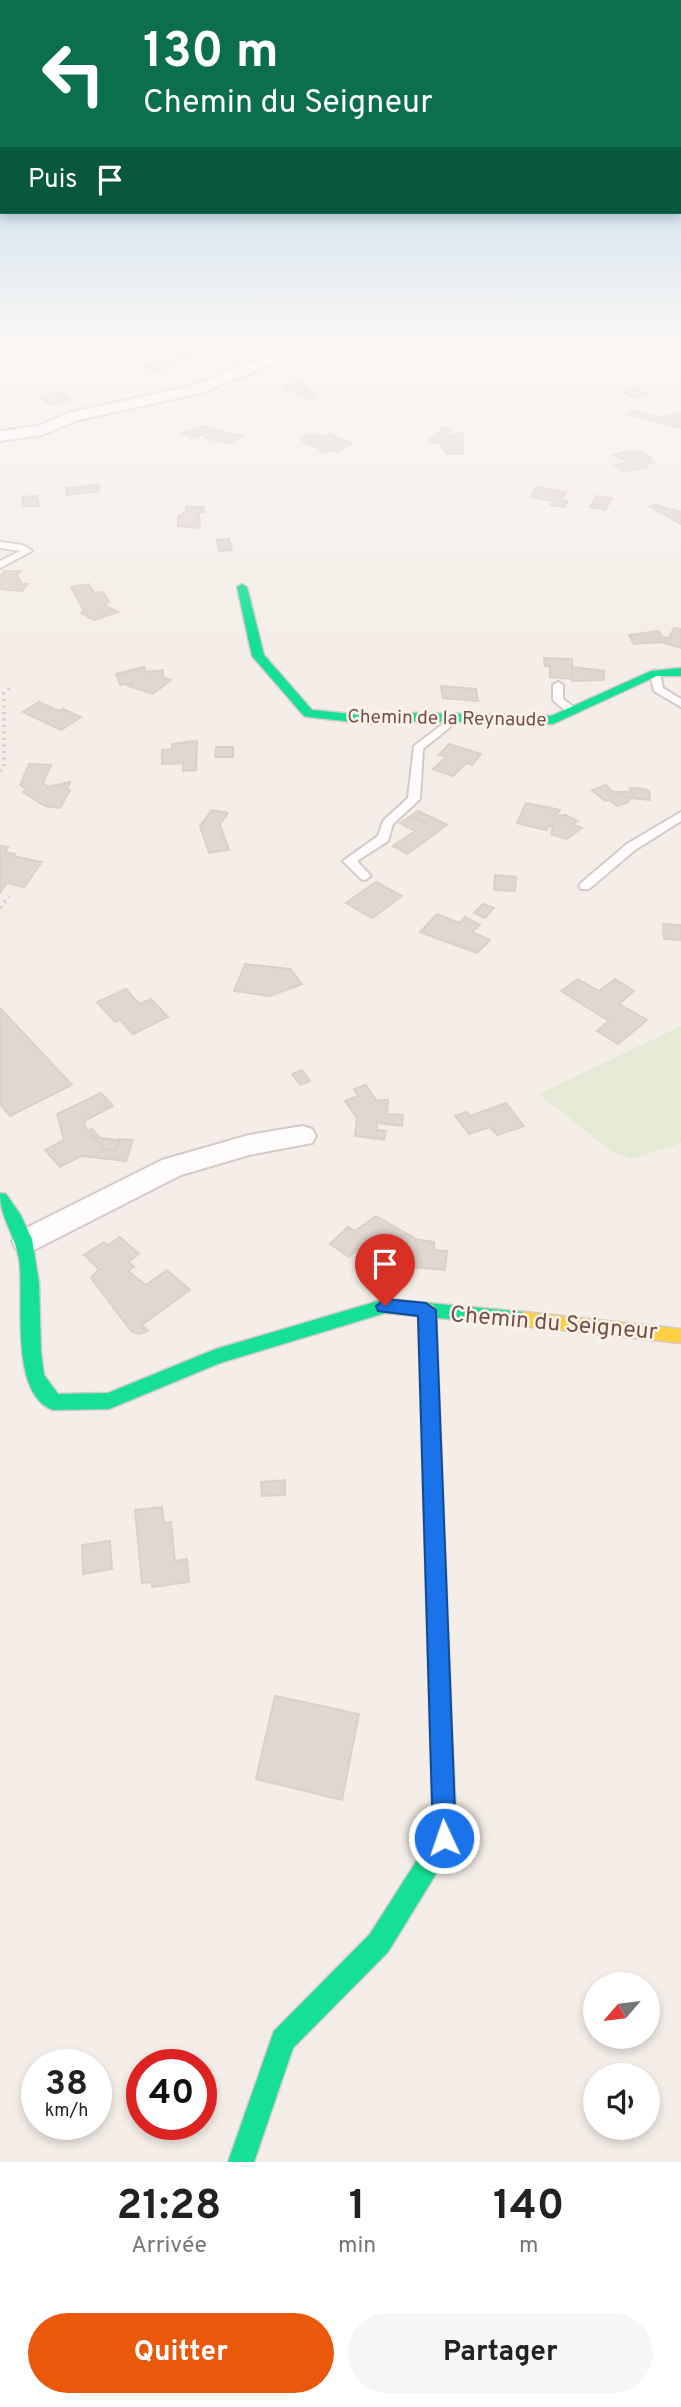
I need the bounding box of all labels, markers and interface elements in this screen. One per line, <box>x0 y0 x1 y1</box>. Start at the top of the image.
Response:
text: 130 m <box>143 23 279 85</box>
icon: left <box>28 28 119 119</box>
text: Chemin du Seigneur <box>143 84 433 124</box>
icon: arrive <box>91 161 129 199</box>
text: Puis <box>28 164 77 197</box>
street label: Chemin de la Reynaude <box>347 705 547 733</box>
pin <box>355 1234 415 1306</box>
icon: arrive <box>366 1245 404 1283</box>
street label: Chemin du Seigneur <box>449 1301 659 1348</box>
position arrow <box>407 1801 481 1875</box>
north arrow <box>583 1972 660 2049</box>
map controls <box>583 1972 660 2140</box>
speed limit sign: 40 <box>126 2049 217 2140</box>
text: 38 <box>45 2063 88 2107</box>
button: sound <box>583 2063 660 2140</box>
text: km/h <box>45 2100 88 2123</box>
text: 21:28 <box>117 2181 221 2234</box>
text: 1 <box>349 2181 366 2234</box>
text: 140 <box>493 2181 564 2234</box>
text: Arrivée <box>131 2232 207 2261</box>
text: min <box>338 2232 376 2261</box>
text: m <box>519 2232 538 2261</box>
button: Quitter <box>28 2313 334 2393</box>
button: Partager <box>348 2313 653 2393</box>

